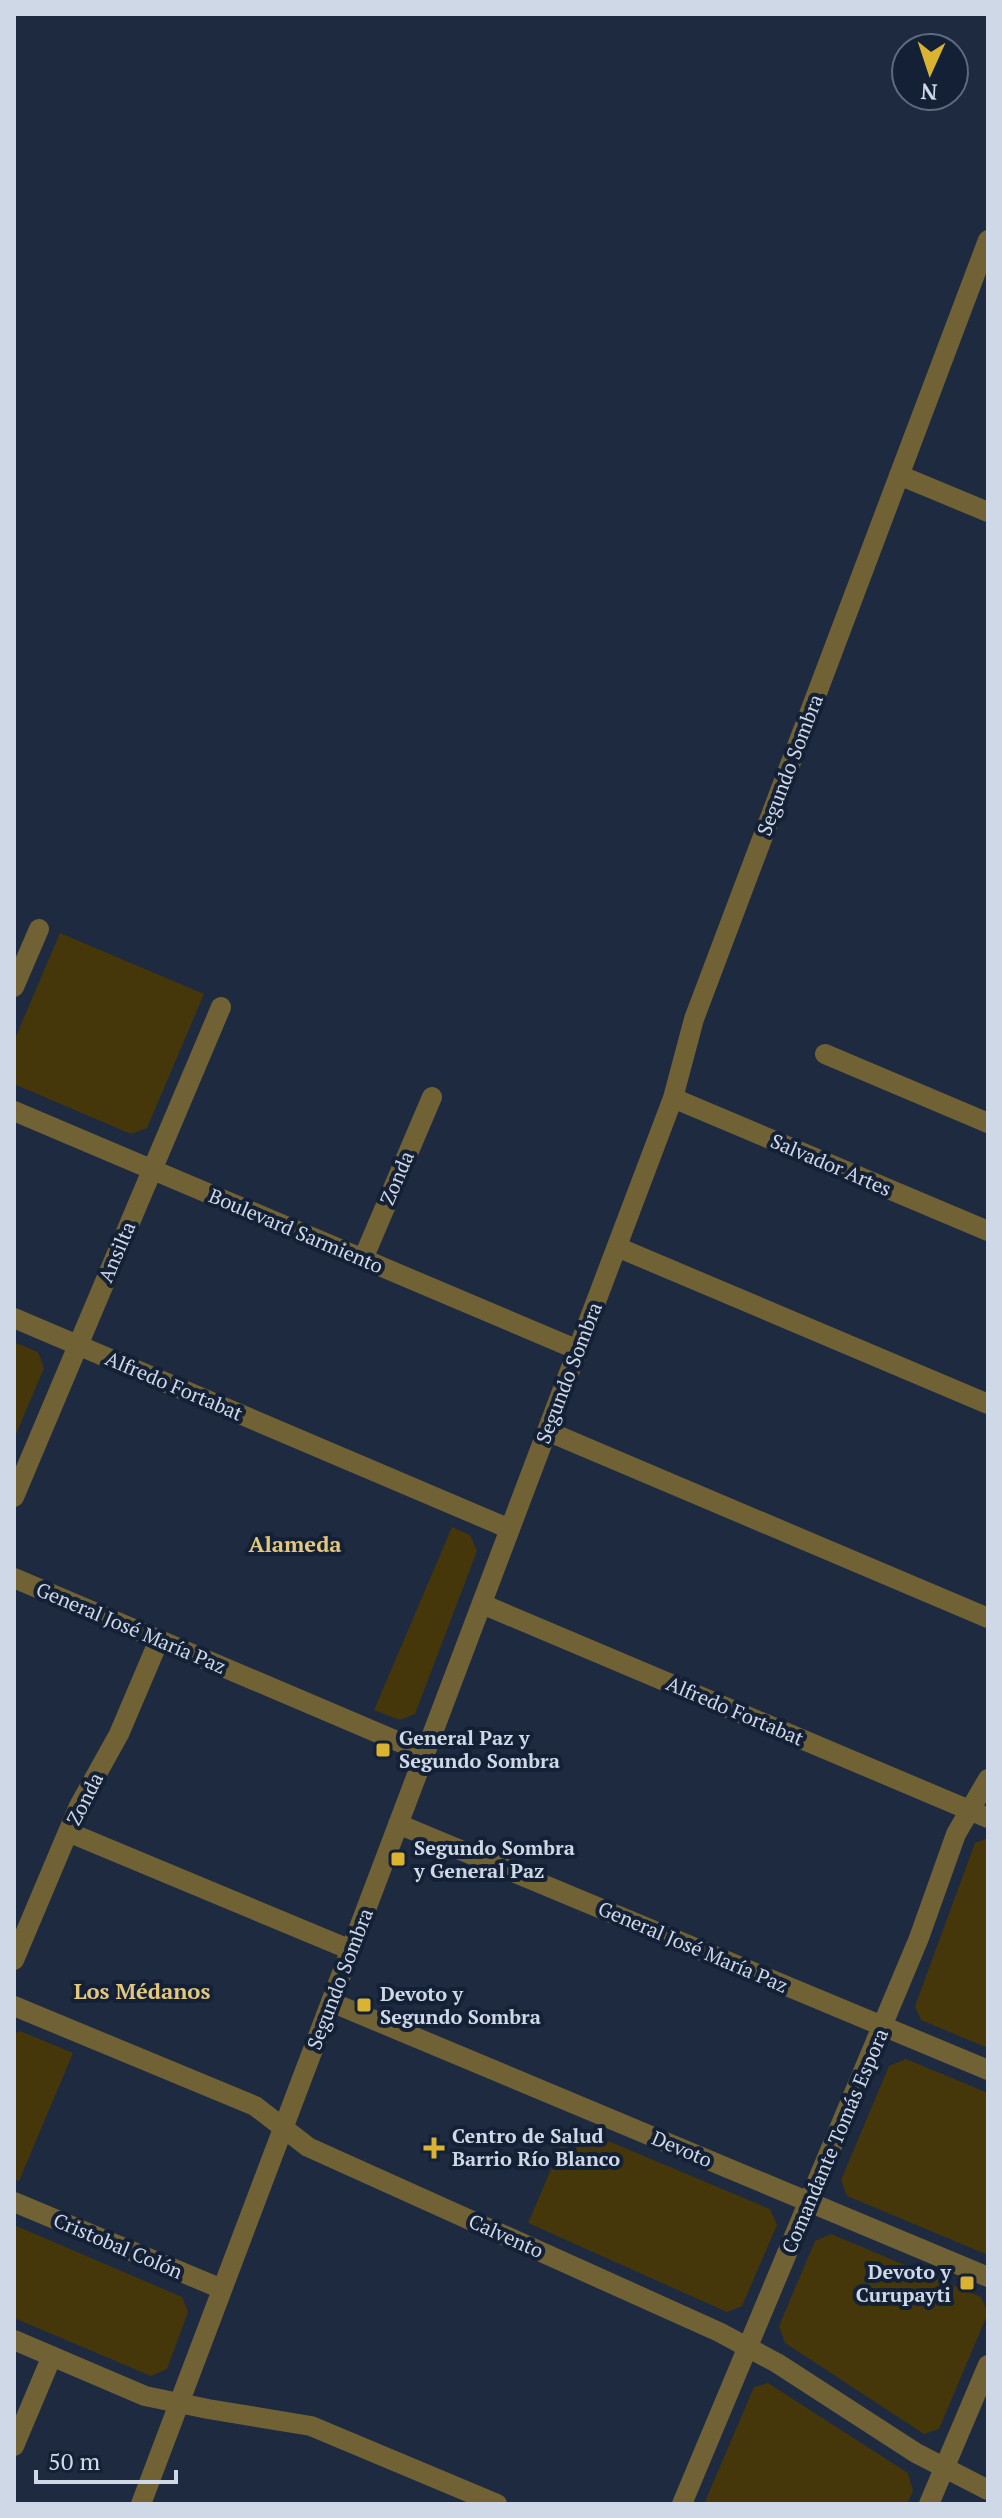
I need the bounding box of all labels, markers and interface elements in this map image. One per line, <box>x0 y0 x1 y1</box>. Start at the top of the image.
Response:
north arrow <box>890 32 970 112</box>
text: N <box>920 78 938 107</box>
street label: Segundo Sombra <box>750 690 829 839</box>
street label: Salvador Artes <box>767 1127 896 1202</box>
street label: Zonda <box>373 1147 420 1209</box>
street label: Boulevard Sarmiento <box>205 1182 387 1279</box>
street label: Ansilta <box>92 1217 141 1286</box>
street label: Segundo Sombra <box>529 1298 608 1447</box>
street label: Alfredo Fortabat <box>101 1344 248 1427</box>
district label: Alameda <box>248 1529 342 1558</box>
street label: General José María Paz <box>32 1575 230 1680</box>
street label: Alfredo Fortabat <box>662 1669 809 1752</box>
place label: General Paz y Segundo Sombra <box>399 1724 560 1774</box>
marker: General Paz y Segundo Sombra <box>374 1741 392 1759</box>
street label: Zonda <box>60 1768 109 1830</box>
place label: Segundo Sombra y General Paz <box>413 1834 575 1884</box>
marker: Segundo Sombra y General Paz <box>389 1850 407 1868</box>
street label: General José María Paz <box>594 1894 792 1999</box>
street label: Segundo Sombra <box>300 1904 379 2053</box>
district label: Los Médanos <box>74 1976 210 2005</box>
place label: Devoto y Segundo Sombra <box>380 1980 541 2030</box>
marker: Devoto y Segundo Sombra <box>355 1996 373 2014</box>
street label: Comandante Tomás Espora <box>775 2024 894 2257</box>
place label: Centro de Salud Barrio Río Blanco <box>452 2122 620 2172</box>
street label: Devoto <box>648 2124 716 2173</box>
marker: Centro de Salud Barrio Río Blanco <box>423 2137 445 2159</box>
street label: Cristobal Colón <box>49 2206 187 2285</box>
street label: Calvento <box>465 2207 548 2264</box>
place label: Devoto y Curupayti <box>856 2258 951 2308</box>
marker: Devoto y Curupayti <box>958 2274 976 2292</box>
scale bar <box>36 2434 176 2484</box>
text: 50 m <box>48 2445 100 2477</box>

